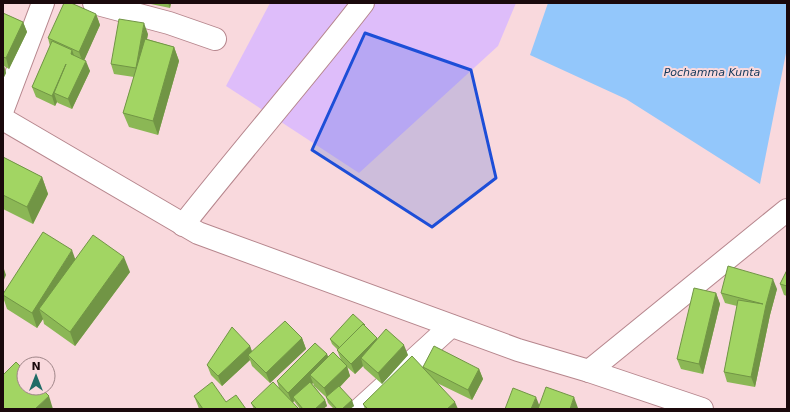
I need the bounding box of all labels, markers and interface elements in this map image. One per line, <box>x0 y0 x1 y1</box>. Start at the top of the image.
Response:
water label: Pochamma Kunta <box>664 66 761 79</box>
north arrow <box>16 356 56 396</box>
text: N <box>31 360 41 373</box>

